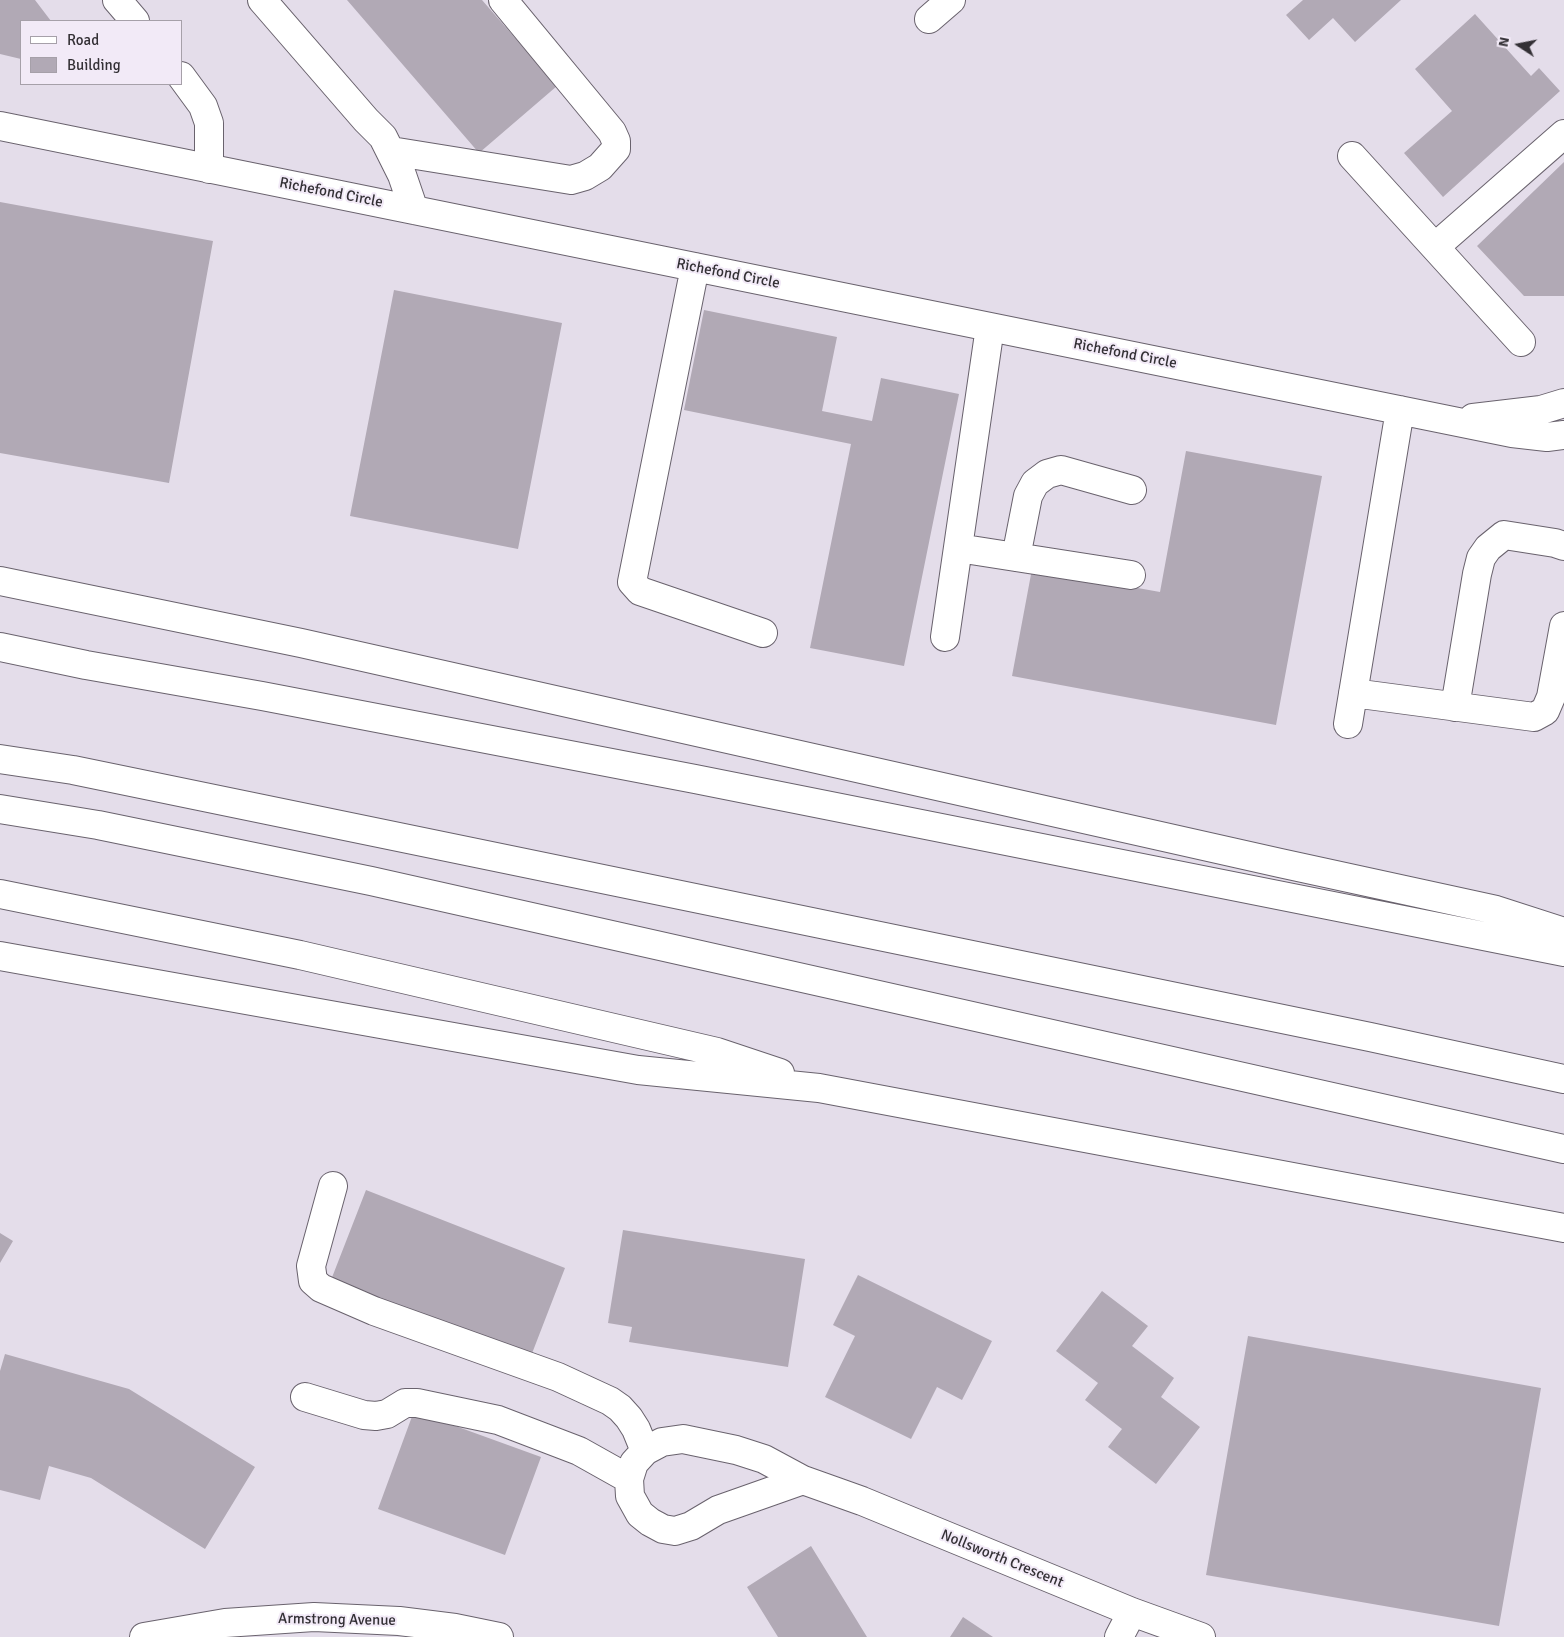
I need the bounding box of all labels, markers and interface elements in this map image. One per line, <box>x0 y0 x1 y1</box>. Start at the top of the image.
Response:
legend <box>20 20 182 85</box>
north arrow <box>1494 20 1544 70</box>
text: Road <box>67 31 99 49</box>
text: N <box>1495 36 1513 48</box>
text: Building <box>67 56 121 74</box>
street label: Richefond Circle <box>278 174 384 212</box>
street label: Richefond Circle <box>675 255 781 293</box>
street label: Richefond Circle <box>1072 335 1178 373</box>
street label: Nollsworth Crescent <box>938 1526 1066 1592</box>
street label: Armstrong Avenue <box>278 1610 396 1630</box>

